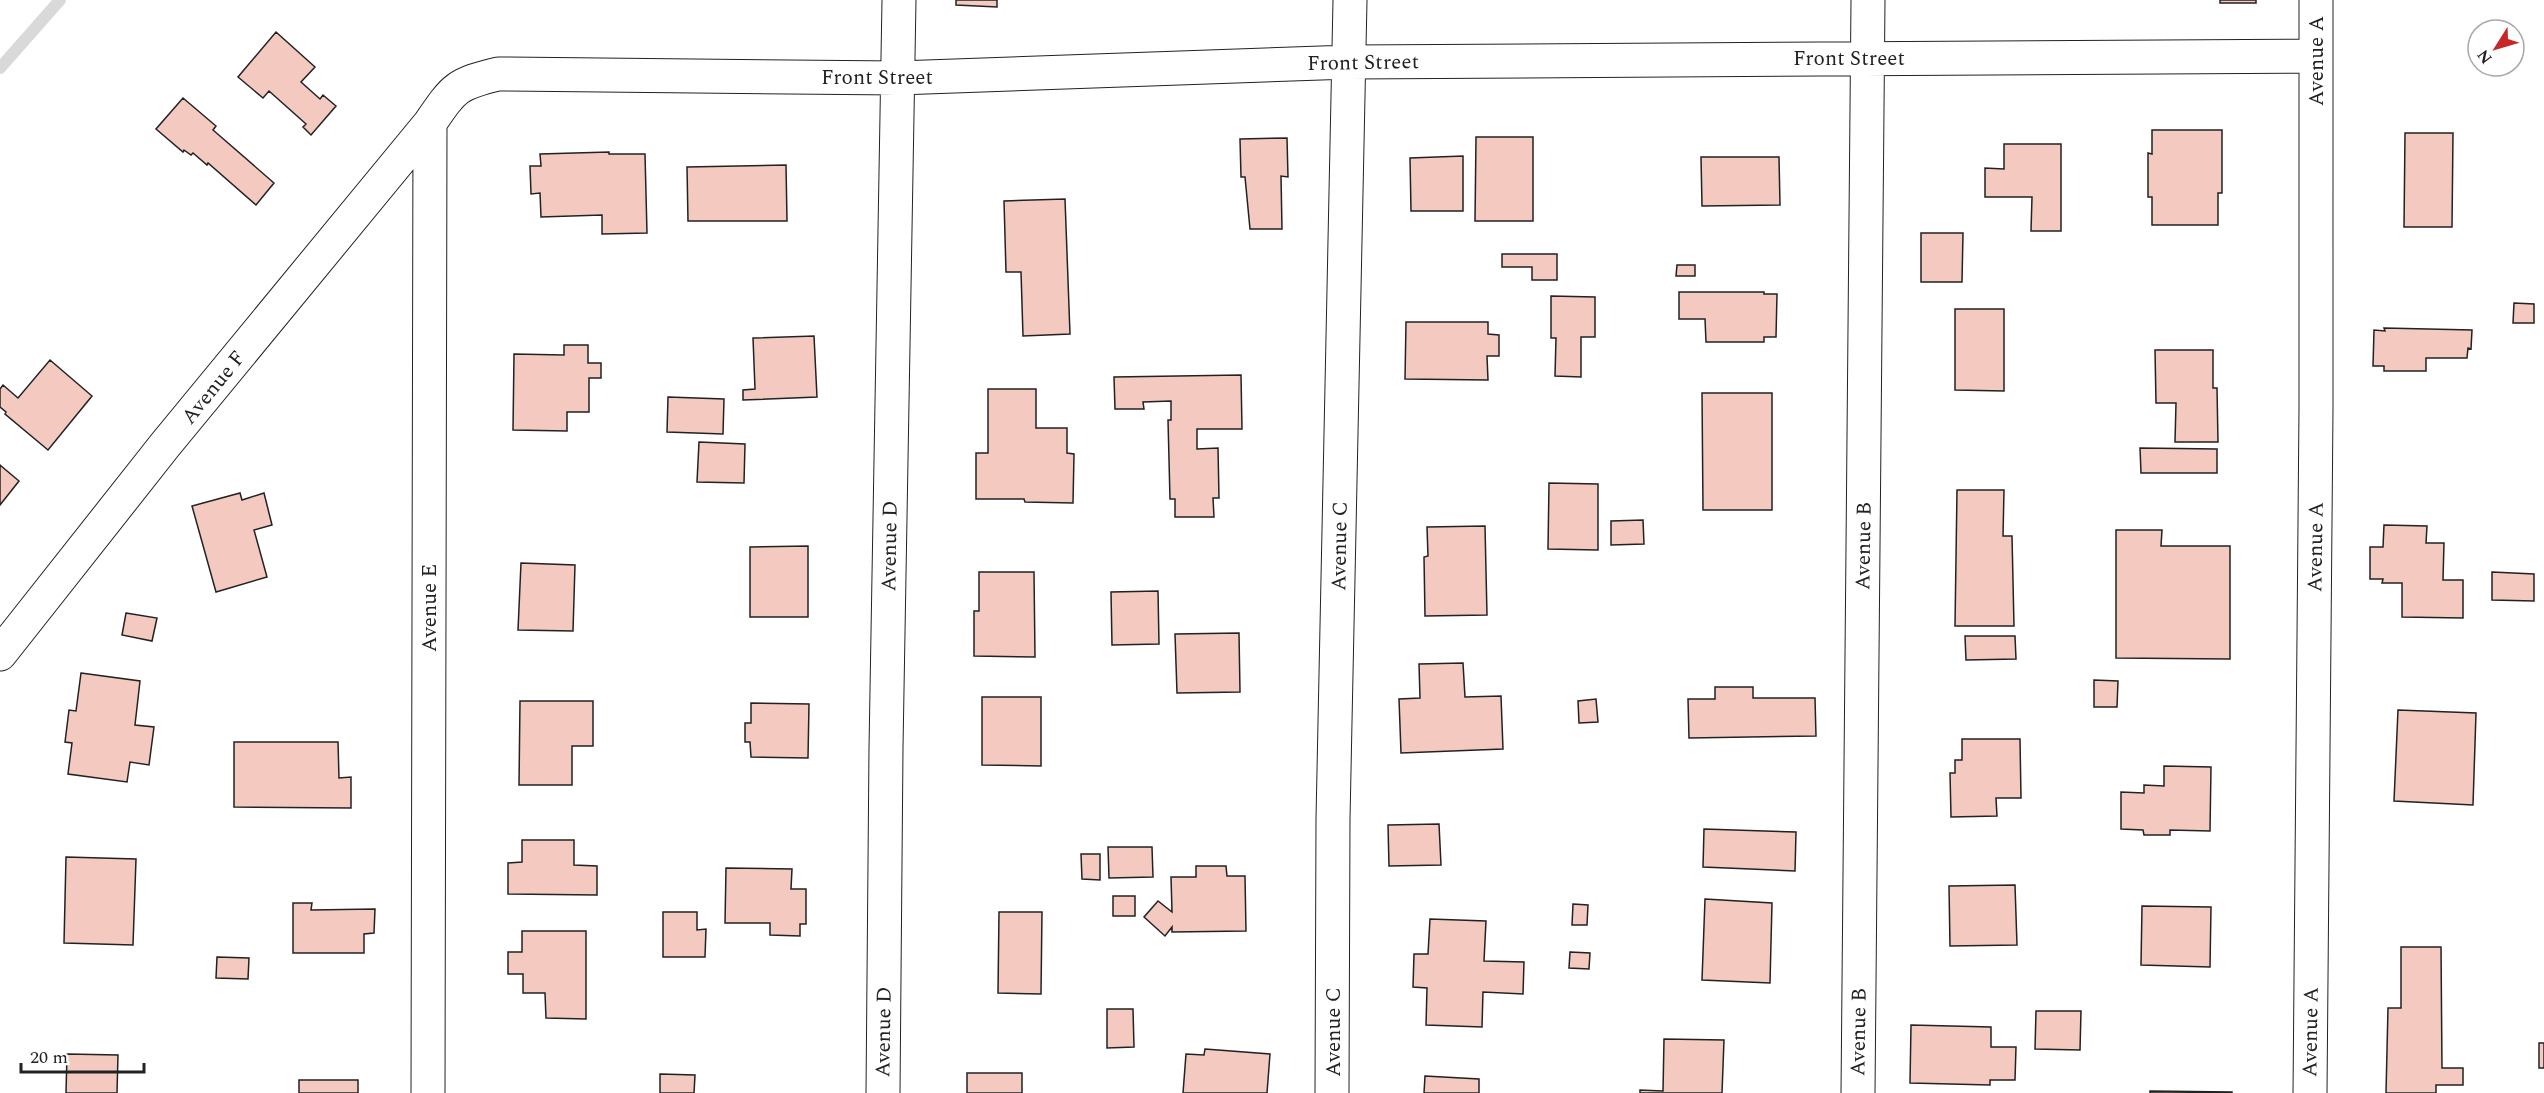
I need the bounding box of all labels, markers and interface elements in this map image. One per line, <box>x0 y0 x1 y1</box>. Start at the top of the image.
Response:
street label: Avenue A <box>2301 16 2333 106</box>
north arrow <box>2466 18 2526 78</box>
street label: Front Street <box>1793 43 1905 75</box>
text: N <box>2471 44 2498 69</box>
street label: Front Street <box>1307 46 1419 80</box>
street label: Front Street <box>821 62 933 94</box>
street label: Avenue F <box>174 344 254 432</box>
street label: Avenue D <box>873 500 907 592</box>
street label: Avenue C <box>1323 501 1357 591</box>
street label: Avenue A <box>2299 501 2333 592</box>
street label: Avenue B <box>1847 502 1881 590</box>
street label: Avenue E <box>414 564 446 652</box>
street label: Avenue D <box>867 986 901 1078</box>
street label: Avenue A <box>2294 986 2328 1077</box>
street label: Avenue C <box>1318 987 1350 1077</box>
street label: Avenue B <box>1842 988 1876 1076</box>
scale bar <box>21 1036 144 1074</box>
text: 20 m <box>30 1044 68 1071</box>

